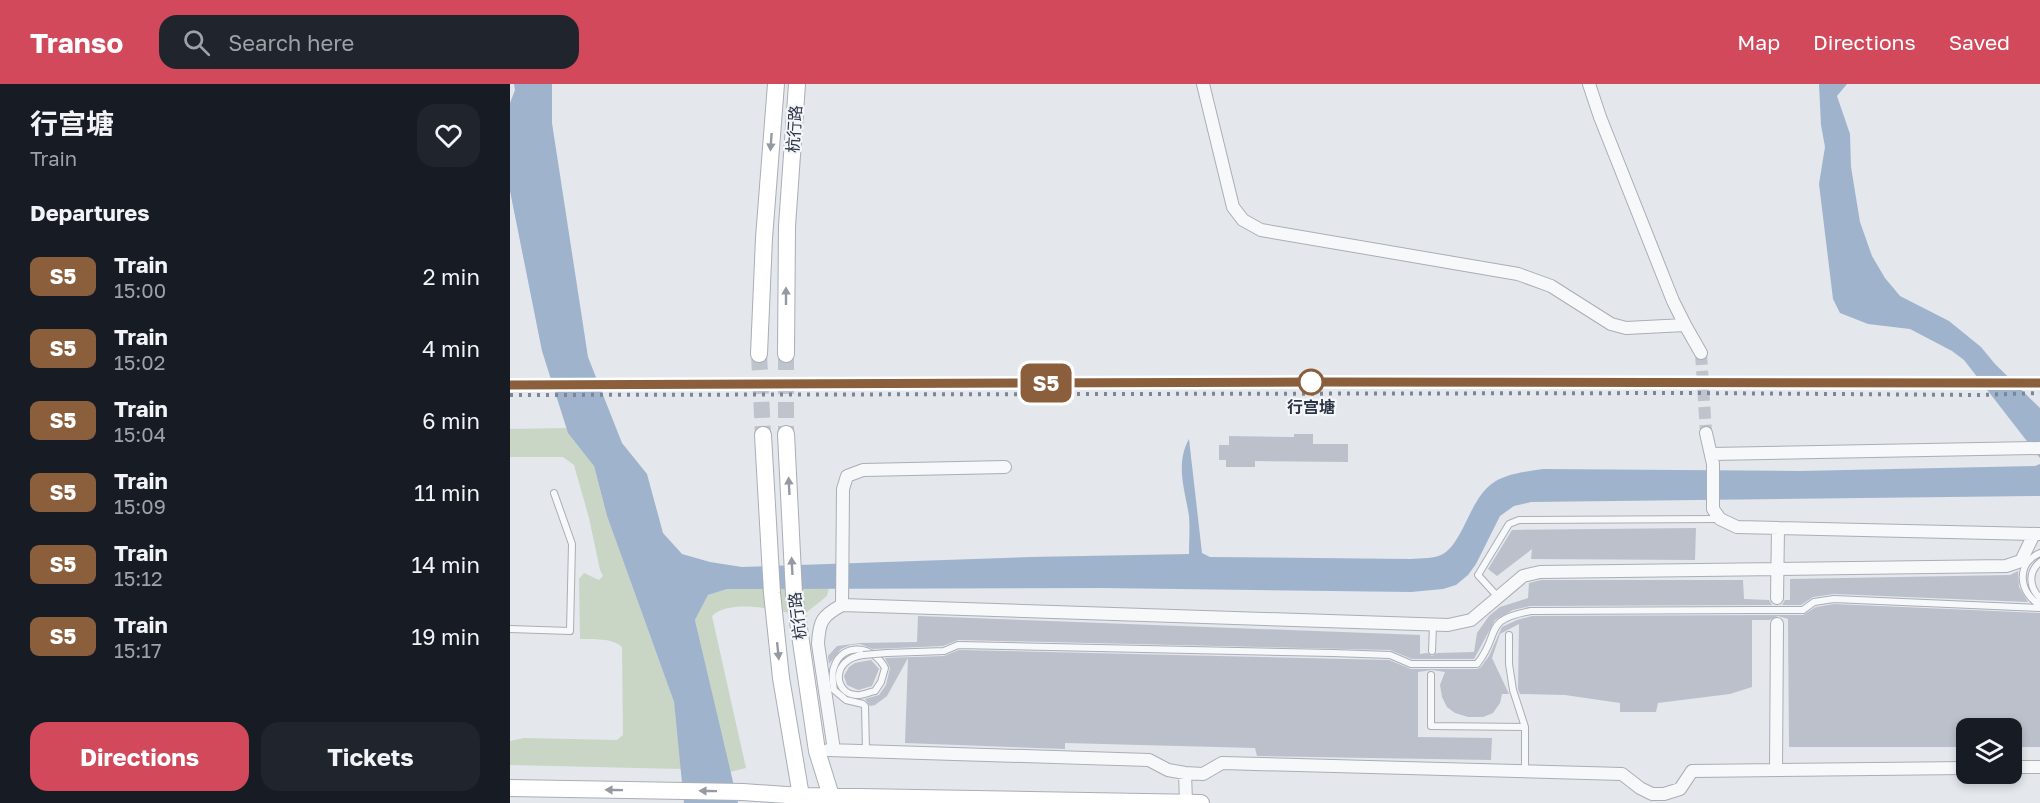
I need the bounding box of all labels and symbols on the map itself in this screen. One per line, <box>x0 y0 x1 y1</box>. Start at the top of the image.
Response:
street label: 杭行路 <box>782 104 806 154</box>
one-way arrow <box>766 133 776 152</box>
one-way arrow <box>781 286 791 305</box>
line badge: S5 <box>1019 364 1073 402</box>
marker: 行宫塘 <box>1298 369 1324 395</box>
place label: 行宫塘 <box>1287 397 1335 417</box>
one-way arrow <box>784 476 793 495</box>
one-way arrow <box>788 556 797 575</box>
street label: 杭行路 <box>784 591 810 641</box>
one-way arrow <box>773 642 783 661</box>
one-way arrow <box>604 785 623 795</box>
one-way arrow <box>698 786 717 796</box>

